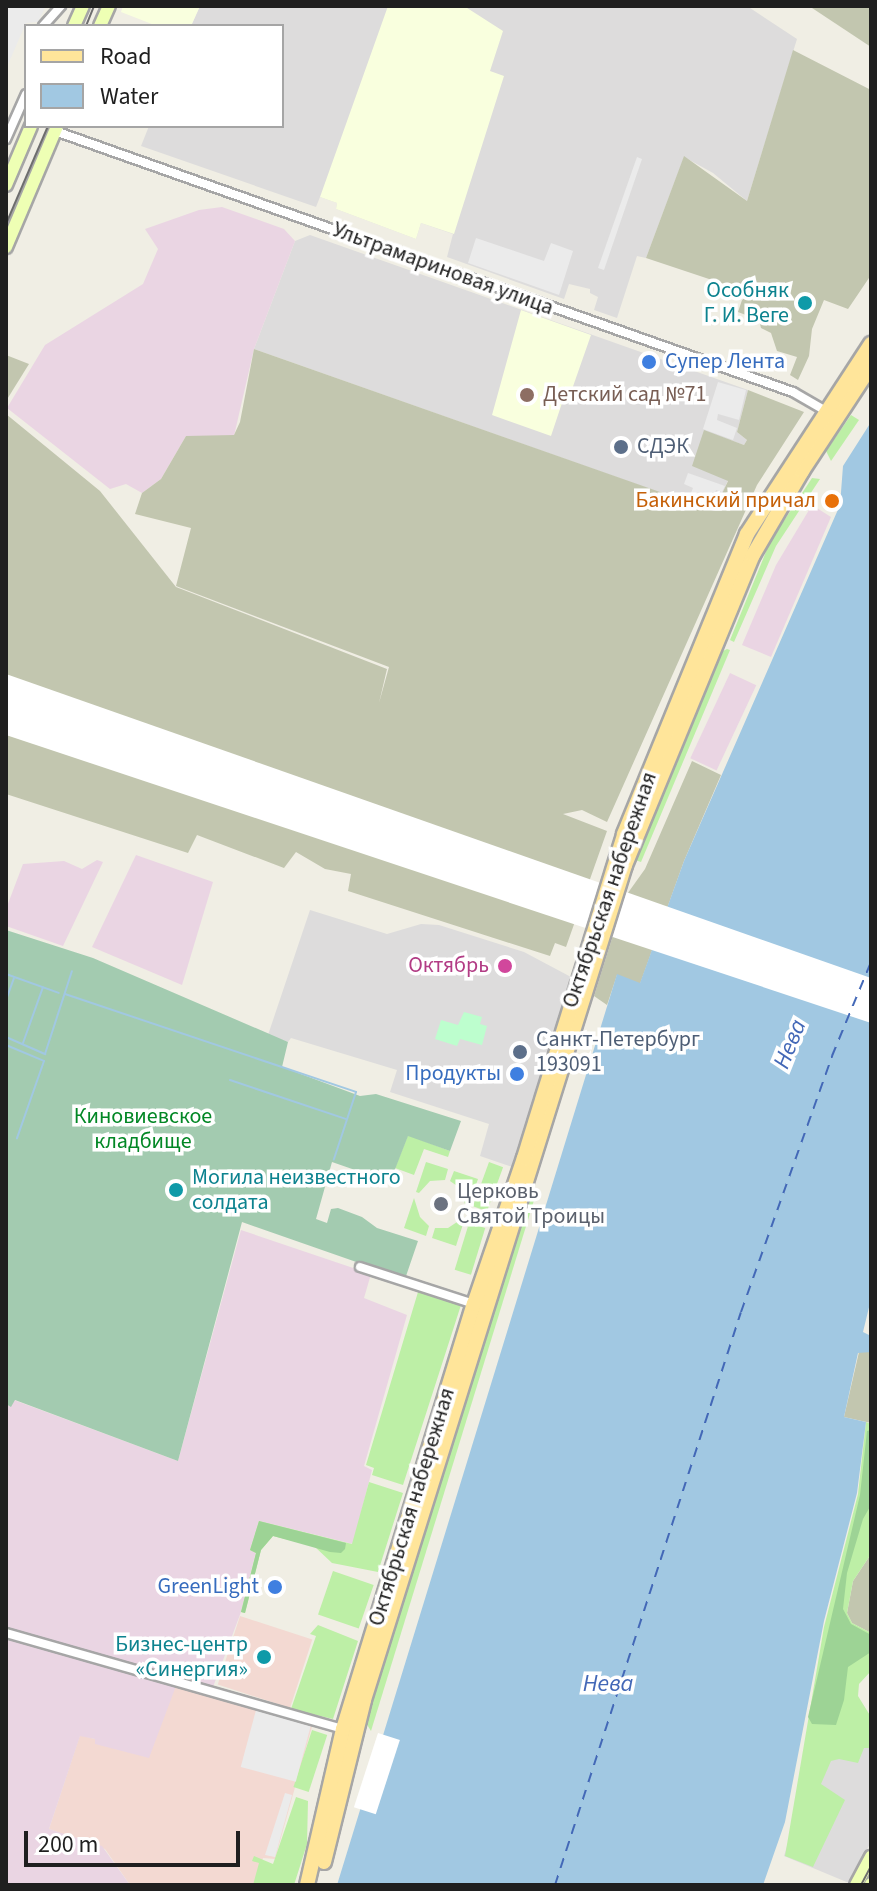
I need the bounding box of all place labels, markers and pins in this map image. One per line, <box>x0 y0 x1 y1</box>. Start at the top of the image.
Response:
place label: Особняк Г. И. Веге <box>704 277 789 328</box>
marker: Особняк Г. И. Веге <box>796 294 814 312</box>
place label: Супер Лента <box>665 349 785 375</box>
marker: Супер Лента <box>640 353 658 371</box>
place label: Детский сад №71 <box>543 382 706 408</box>
marker: Детский сад №71 <box>518 386 536 404</box>
place label: СДЭК <box>637 434 689 460</box>
marker: СДЭК <box>612 438 630 456</box>
place label: Бакинский причал <box>635 488 816 514</box>
marker: Бакинский причал <box>823 492 841 510</box>
place label: Октябрь <box>408 953 489 979</box>
marker: Октябрь <box>496 957 514 975</box>
place label: Санкт-Петербург 193091 <box>536 1026 700 1078</box>
marker: Санкт-Петербург 193091 <box>511 1043 529 1061</box>
place label: Продукты <box>405 1061 501 1087</box>
marker: Продукты <box>508 1065 526 1083</box>
place label: Могила неизвестного солдата <box>192 1164 401 1216</box>
place label: Церковь Святой Троицы <box>457 1178 605 1230</box>
marker: Могила неизвестного солдата <box>167 1181 185 1199</box>
marker: Церковь Святой Троицы <box>432 1195 450 1213</box>
place label: GreenLight <box>158 1574 259 1600</box>
marker: GreenLight <box>266 1578 284 1596</box>
place label: Бизнес-центр «Синергия» <box>115 1631 248 1682</box>
marker: Бизнес-центр «Синергия» <box>255 1648 273 1666</box>

